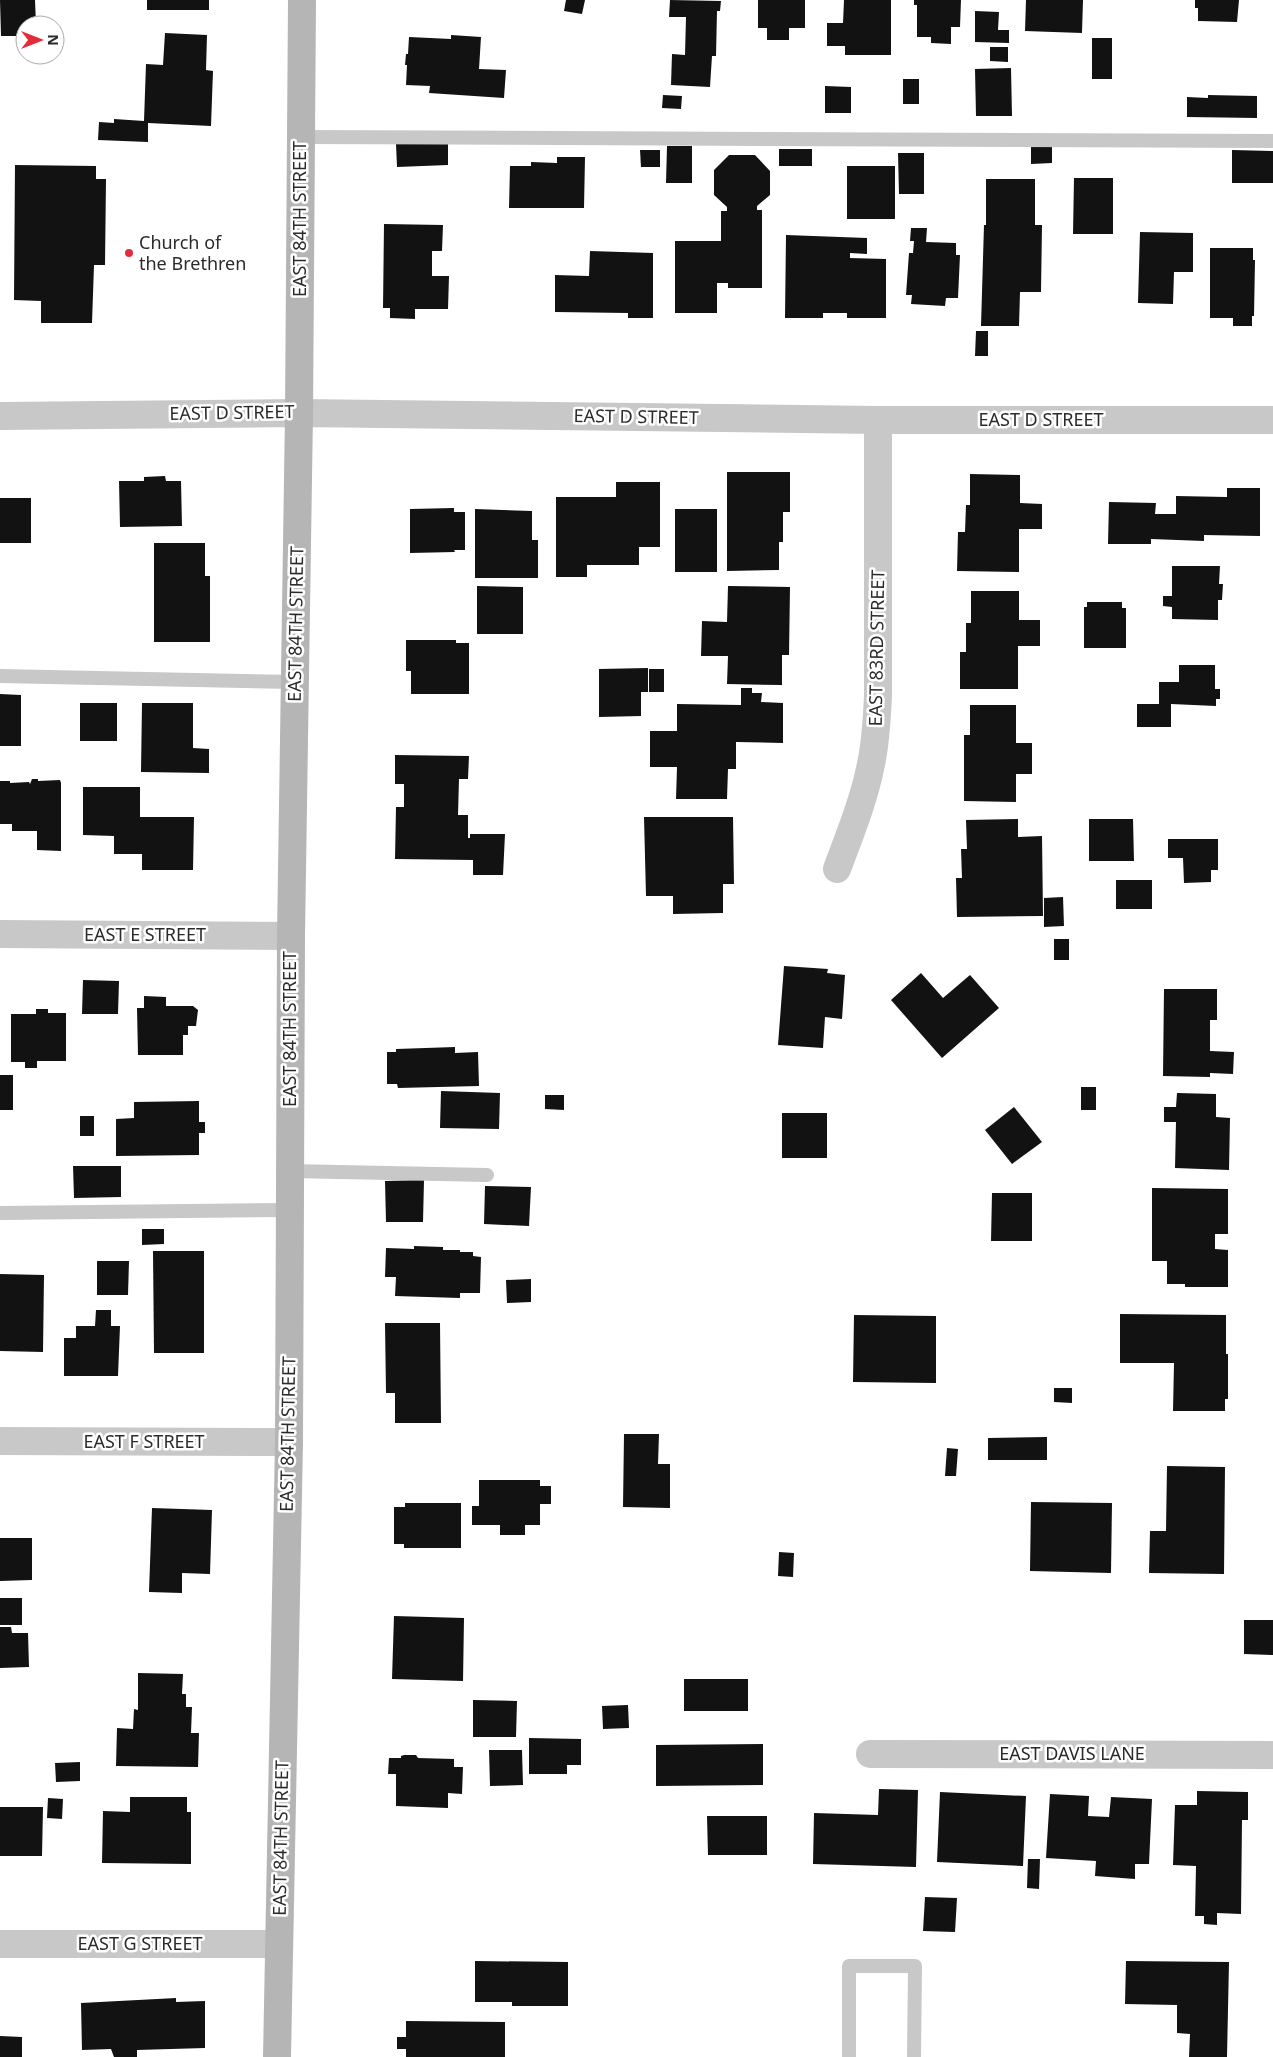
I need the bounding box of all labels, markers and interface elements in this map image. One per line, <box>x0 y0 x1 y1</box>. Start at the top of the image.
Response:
north arrow <box>15 15 65 65</box>
text: N <box>44 34 63 46</box>
street label: EAST 84TH STREET <box>287 141 311 297</box>
place label: Church of the Brethren <box>139 230 246 275</box>
marker: Church of the Brethren <box>123 247 135 259</box>
street label: EAST D STREET <box>169 399 295 425</box>
street label: EAST D STREET <box>573 403 699 429</box>
street label: EAST D STREET <box>978 407 1104 431</box>
street label: EAST 84TH STREET <box>282 546 308 702</box>
street label: EAST 83RD STREET <box>863 569 889 727</box>
street label: EAST E STREET <box>84 922 206 946</box>
street label: EAST 84TH STREET <box>277 951 301 1107</box>
street label: EAST 84TH STREET <box>274 1356 300 1512</box>
street label: EAST F STREET <box>83 1429 205 1453</box>
street label: EAST DAVIS LANE <box>999 1741 1145 1765</box>
street label: EAST 84TH STREET <box>267 1760 293 1916</box>
street label: EAST G STREET <box>78 1931 202 1955</box>

